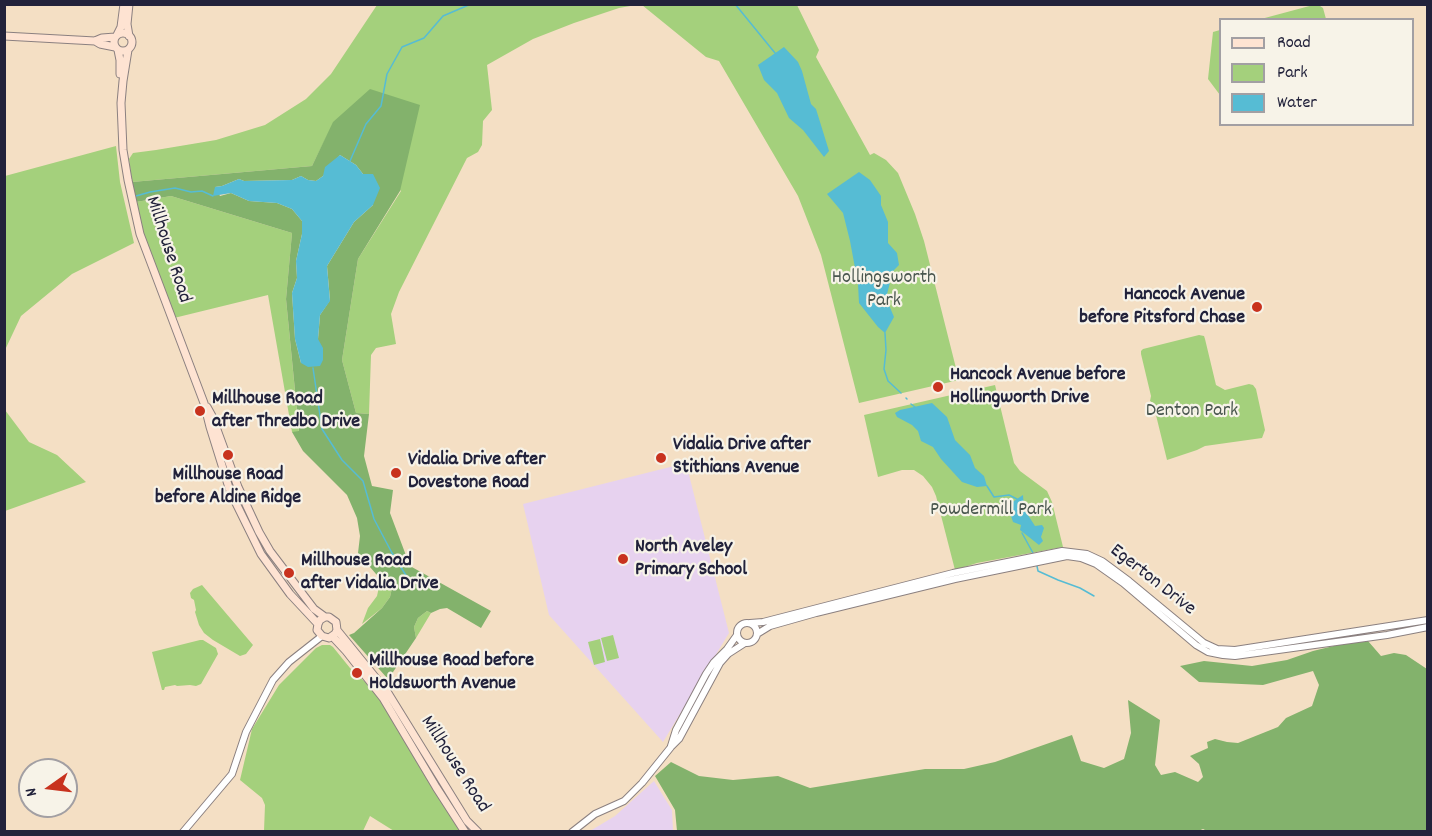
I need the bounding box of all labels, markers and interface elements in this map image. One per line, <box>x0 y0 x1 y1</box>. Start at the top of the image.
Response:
legend <box>1219 18 1414 126</box>
text: Road <box>1277 31 1311 56</box>
text: Park <box>1277 61 1308 86</box>
text: Water <box>1277 91 1317 116</box>
street label: Millhouse Road <box>138 194 196 306</box>
park label: Hollingsworth Park <box>832 267 936 314</box>
place label: Hancock Avenue before Pitsford Chase <box>1079 284 1245 331</box>
marker: Hancock Avenue before Pitsford Chase <box>1250 300 1264 314</box>
place label: Hancock Avenue before Hollingworth Drive <box>950 364 1126 411</box>
marker: Hancock Avenue before Hollingworth Drive <box>931 380 945 394</box>
place label: Millhouse Road after Thredbo Drive <box>212 388 360 435</box>
park label: Denton Park <box>1146 400 1238 424</box>
marker: Millhouse Road after Thredbo Drive <box>193 404 207 418</box>
place label: Vidalia Drive after Stithians Avenue <box>673 434 811 481</box>
marker: Millhouse Road before Aldine Ridge <box>221 448 235 462</box>
place label: Vidalia Drive after Dovestone Road <box>408 449 546 496</box>
marker: Vidalia Drive after Stithians Avenue <box>654 451 668 465</box>
place label: Millhouse Road before Aldine Ridge <box>155 464 301 511</box>
marker: Vidalia Drive after Dovestone Road <box>389 466 403 480</box>
park label: Powdermill Park <box>930 499 1052 523</box>
place label: North Aveley Primary School <box>635 536 747 583</box>
street label: Egerton Drive <box>1104 540 1200 622</box>
place label: Millhouse Road after Vidalia Drive <box>301 550 439 597</box>
marker: North Aveley Primary School <box>616 552 630 566</box>
marker: Millhouse Road after Vidalia Drive <box>282 566 296 580</box>
place label: Millhouse Road before Holdsworth Avenue <box>369 650 534 697</box>
marker: Millhouse Road before Holdsworth Avenue <box>350 666 364 680</box>
street label: Millhouse Road <box>414 712 494 818</box>
north arrow <box>18 758 78 818</box>
text: N <box>20 785 44 799</box>

